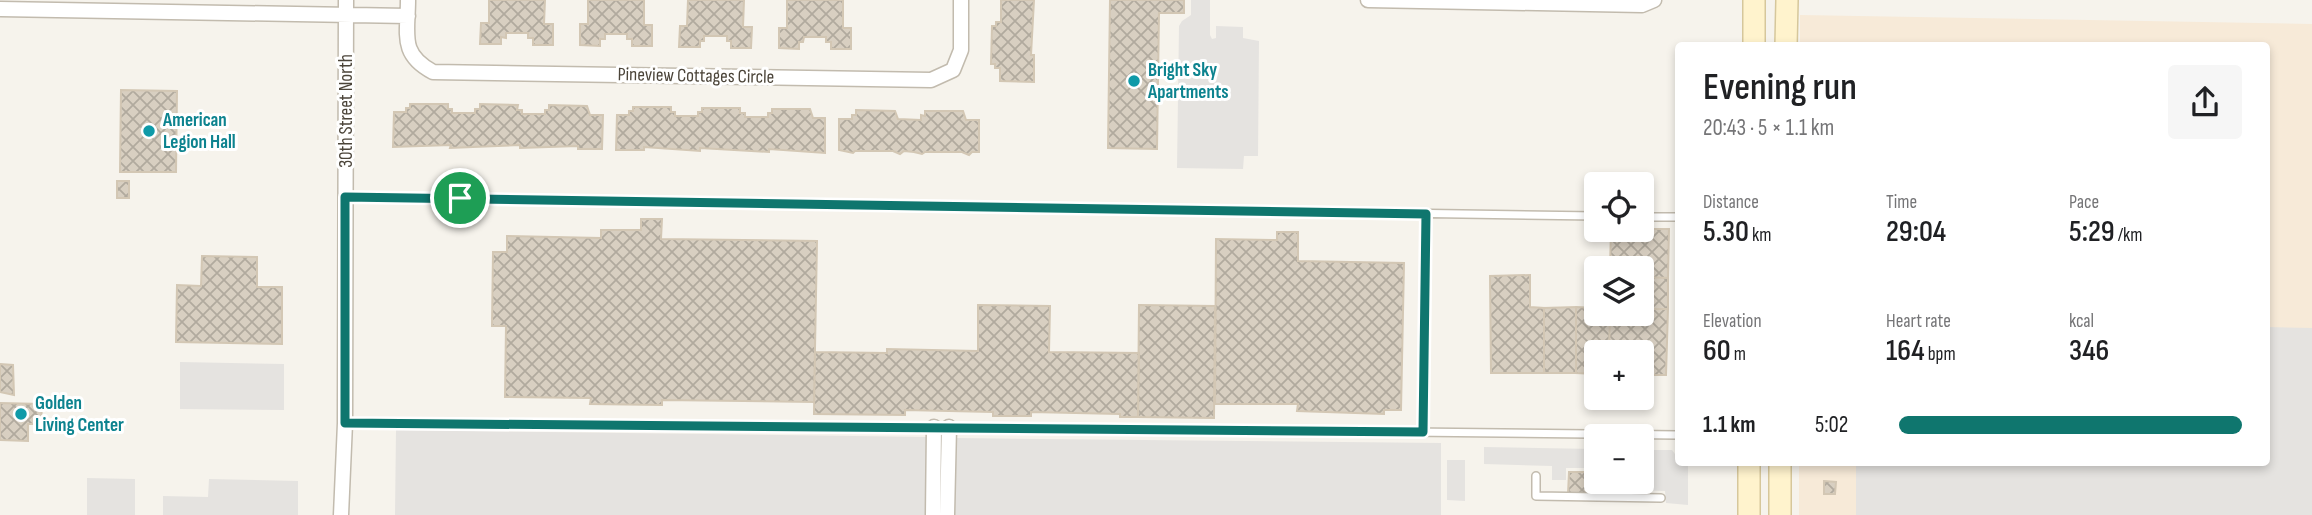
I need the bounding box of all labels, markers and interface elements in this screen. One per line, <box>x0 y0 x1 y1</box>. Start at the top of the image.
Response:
street label: 30th Street North <box>335 54 358 168</box>
place label: Bright Sky Apartments <box>1147 59 1229 104</box>
street label: Pineview Cottages Circle <box>617 63 775 89</box>
text: Evening run <box>1703 65 1857 110</box>
button: share <box>2168 65 2242 139</box>
marker: Bright Sky Apartments <box>1126 73 1142 89</box>
place label: American Legion Hall <box>162 109 236 154</box>
text: 20:43 · 5 × 1.1 km <box>1703 114 1834 142</box>
marker: American Legion Hall <box>141 123 157 139</box>
pin <box>430 168 490 228</box>
map controls <box>1584 172 1654 494</box>
button: locate <box>1584 172 1654 242</box>
icon: arrive <box>441 179 479 217</box>
text: Distance <box>1703 191 1759 214</box>
text: Time <box>1886 191 1917 214</box>
text: Pace <box>2069 191 2099 214</box>
text: 5.30 <box>1703 214 1749 250</box>
text: 29:04 <box>1886 214 1946 250</box>
text: 5:29 <box>2069 214 2115 250</box>
text: km <box>1749 224 1771 247</box>
text: /km <box>2115 224 2142 247</box>
button: layers <box>1584 256 1654 326</box>
text: Elevation <box>1703 310 1762 333</box>
text: Heart rate <box>1886 310 1951 333</box>
text: kcal <box>2069 310 2094 333</box>
text: 60 <box>1703 333 1731 369</box>
text: 164 <box>1886 333 1925 369</box>
text: 346 <box>2069 333 2109 369</box>
button: + <box>1584 340 1654 410</box>
text: m <box>1731 343 1746 366</box>
text: bpm <box>1925 343 1956 366</box>
place label: Golden Living Center <box>35 392 124 437</box>
marker: Golden Living Center <box>13 406 29 422</box>
text: 1.1 km <box>1703 411 1756 439</box>
text: 5:02 <box>1815 411 1848 439</box>
button: − <box>1584 424 1654 494</box>

